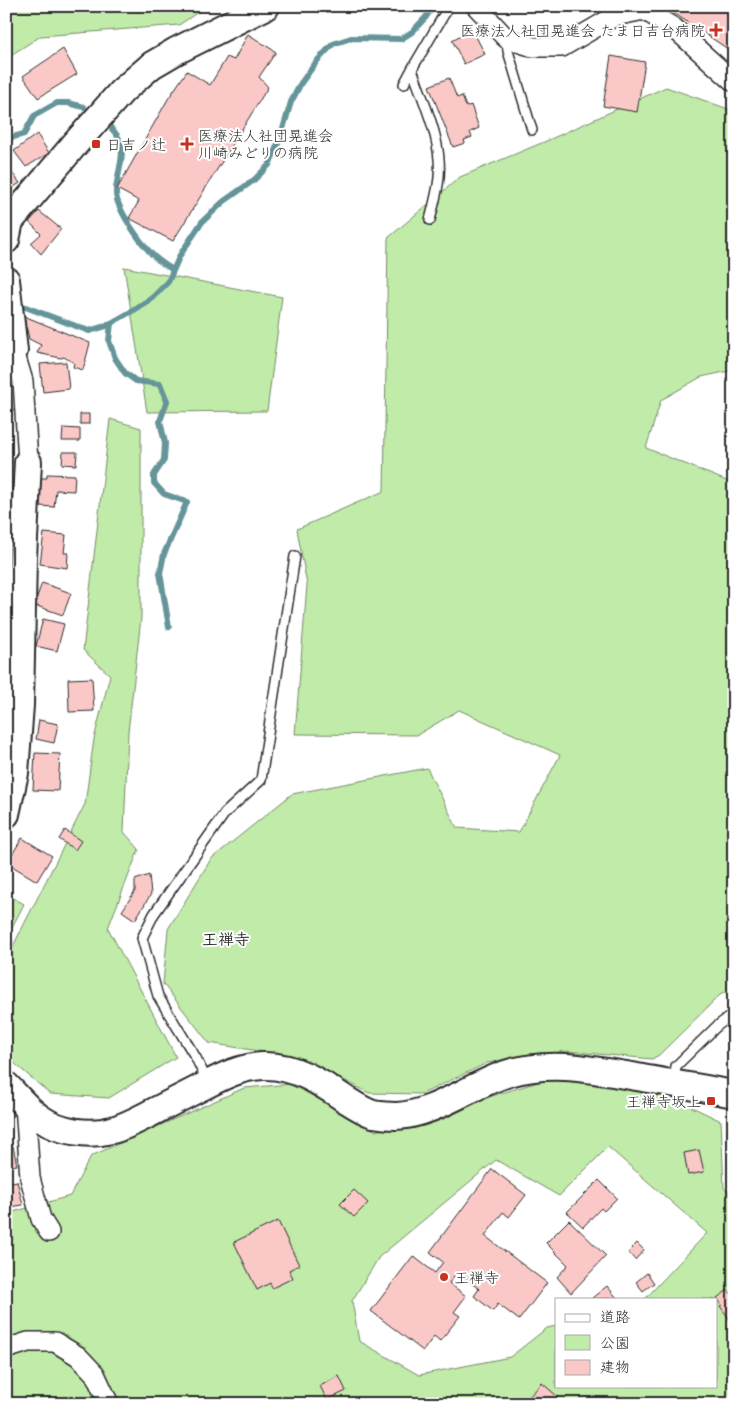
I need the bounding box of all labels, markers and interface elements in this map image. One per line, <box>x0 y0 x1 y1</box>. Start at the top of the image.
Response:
place label: 医療法人社団晃進会 たま日吉台病院 <box>460 20 705 40</box>
marker: 医療法人社団晃進会 たま日吉台病院 <box>709 23 723 37</box>
place label: 医療法人社団晃進会 川崎みどりの病院 <box>198 125 333 162</box>
place label: 日吉ノ辻 <box>106 134 166 154</box>
marker: 医療法人社団晃進会 川崎みどりの病院 <box>180 137 194 151</box>
marker: 日吉ノ辻 <box>90 138 102 150</box>
district label: 王禅寺 <box>202 928 250 949</box>
place label: 王禅寺坂上 <box>626 1091 701 1111</box>
marker: 王禅寺坂上 <box>705 1095 717 1107</box>
place label: 王禅寺 <box>454 1267 499 1287</box>
marker: 王禅寺 <box>438 1271 450 1283</box>
legend <box>555 1298 718 1388</box>
text: 道路 <box>600 1306 630 1326</box>
text: 公園 <box>600 1332 630 1352</box>
text: 建物 <box>600 1356 630 1376</box>

